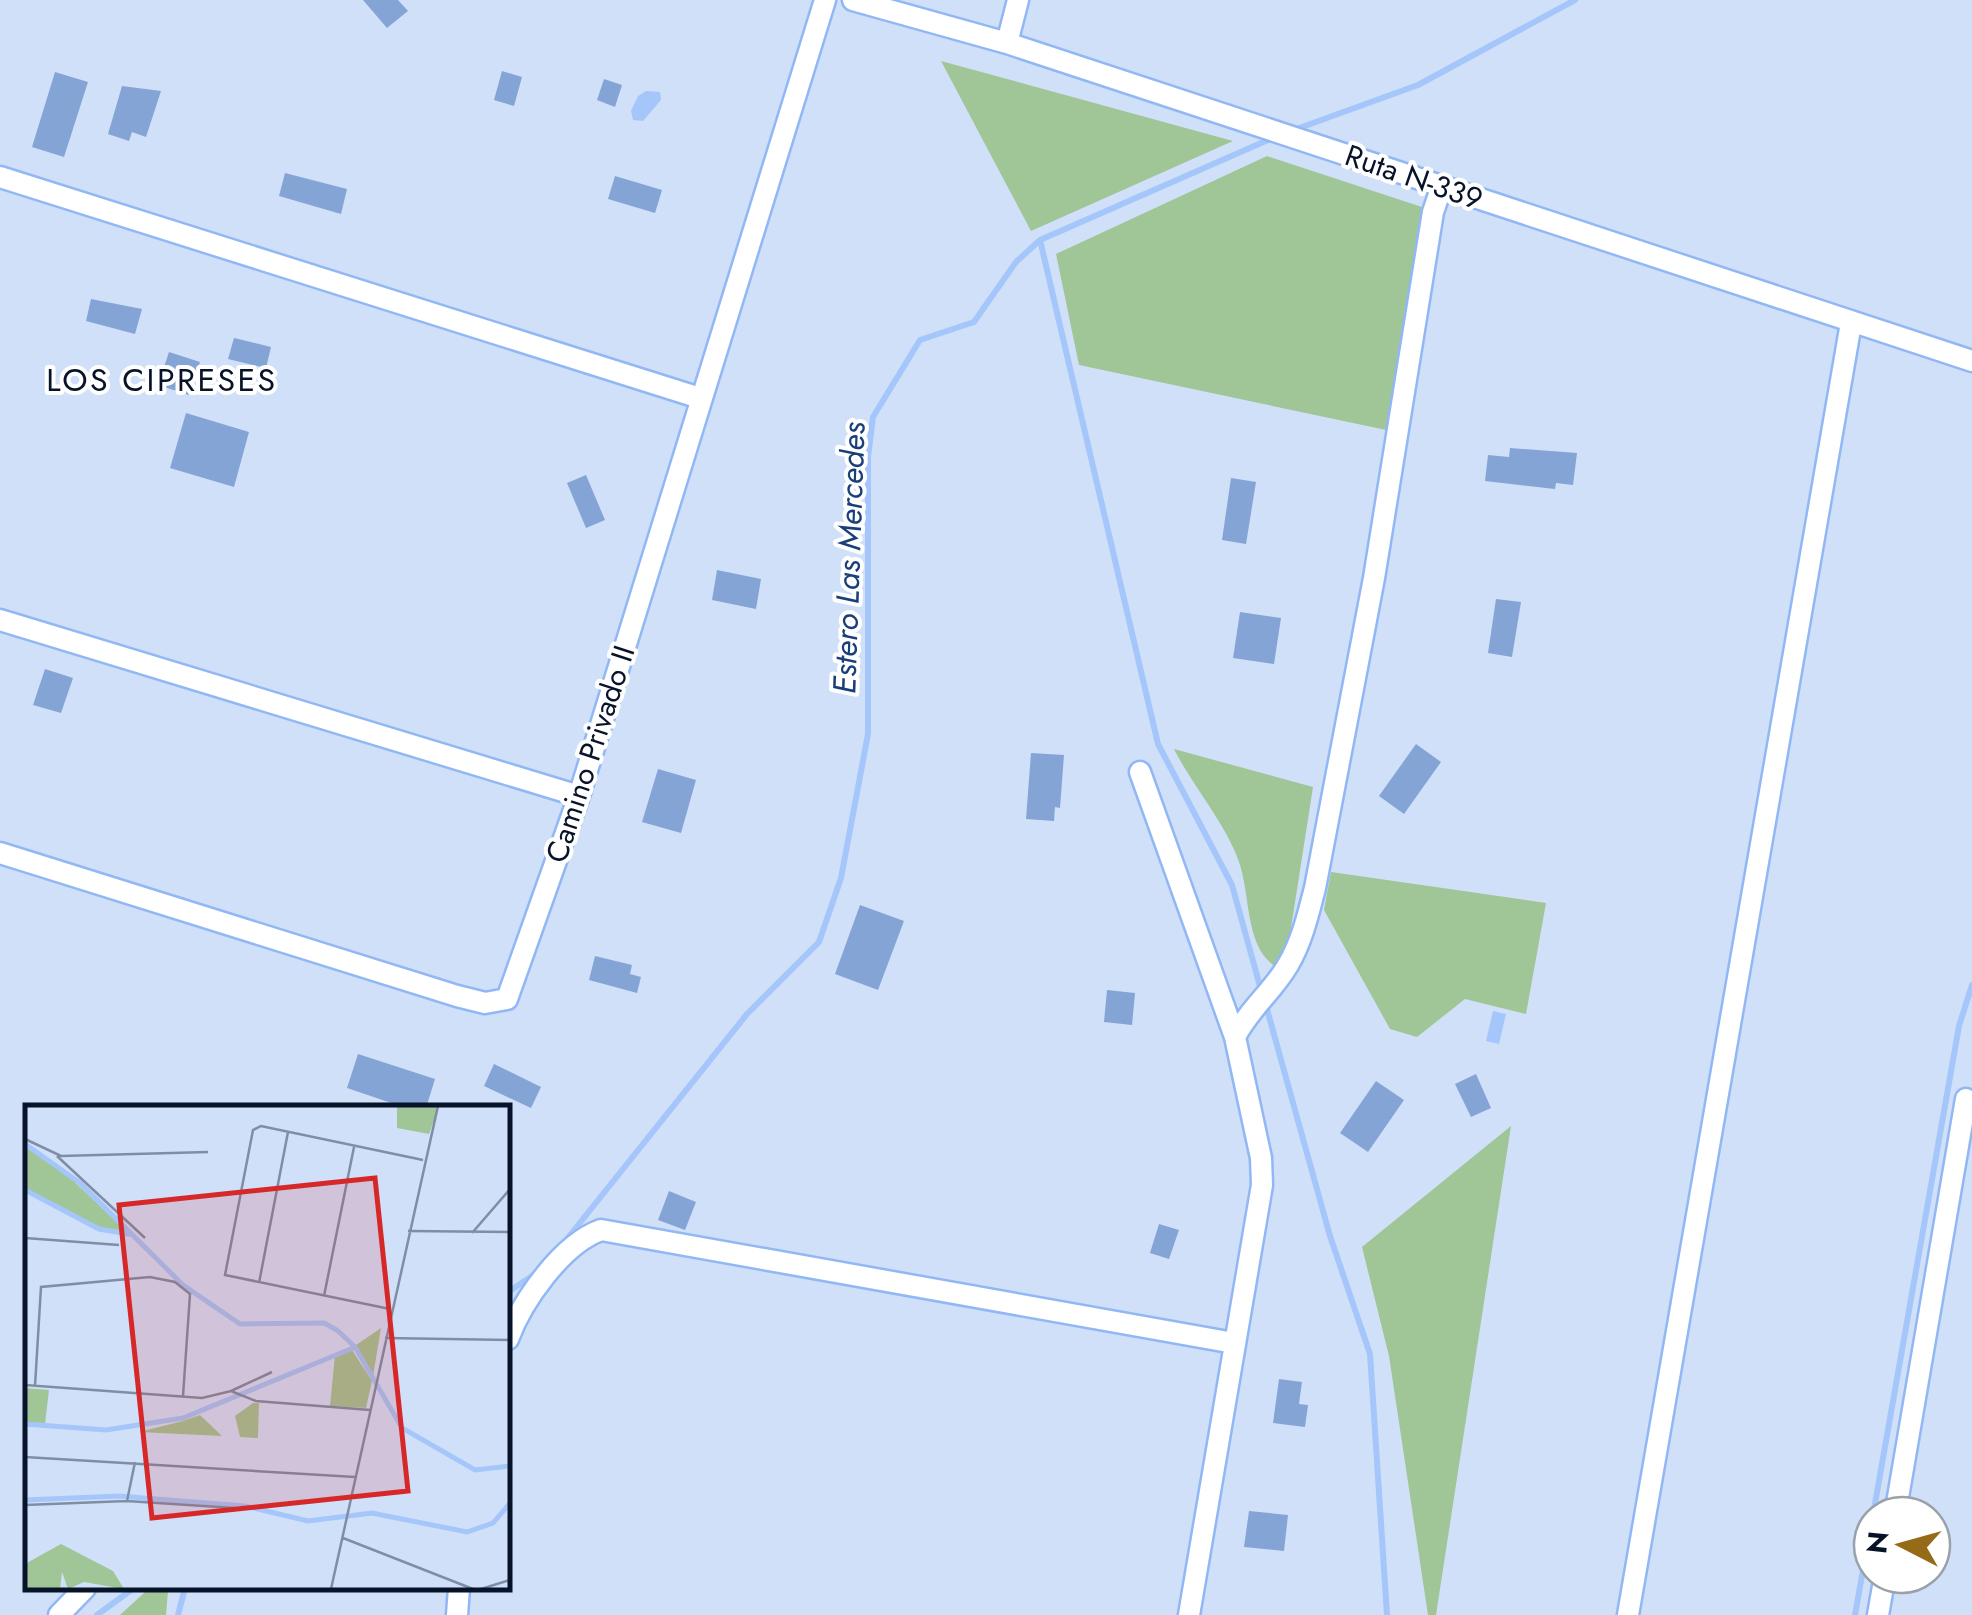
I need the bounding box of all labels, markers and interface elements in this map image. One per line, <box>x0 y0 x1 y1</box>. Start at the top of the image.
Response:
street label: Ruta N-339 <box>1339 133 1489 221</box>
district label: LOS CIPRESES <box>46 357 278 403</box>
water label: Estero Las Mercedes <box>821 421 877 695</box>
street label: Camino Privado II <box>535 640 645 868</box>
inset map <box>25 1105 510 1590</box>
north arrow <box>1852 1495 1952 1595</box>
text: N <box>1856 1529 1899 1556</box>

